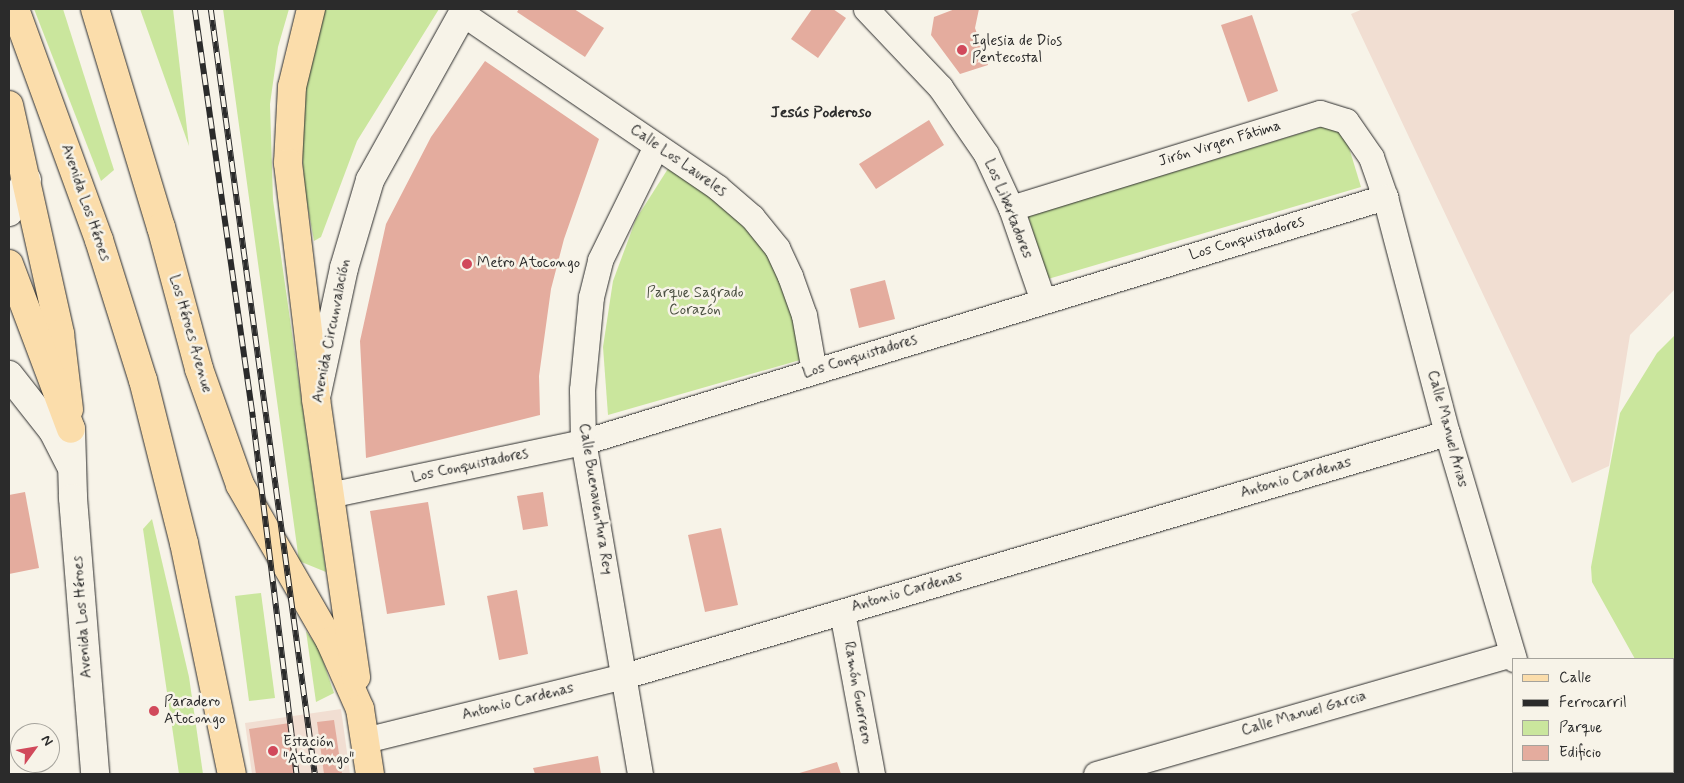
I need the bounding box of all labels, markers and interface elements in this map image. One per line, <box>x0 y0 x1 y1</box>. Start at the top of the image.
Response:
place label: Iglesia de Dios Pentecostal <box>972 32 1064 67</box>
marker: Iglesia de Dios Pentecostal <box>956 44 968 56</box>
district label: Jesús Poderoso <box>771 103 871 123</box>
street label: Jirón Virgen Fátima <box>1157 117 1283 171</box>
street label: Calle Los Laureles <box>626 121 730 201</box>
street label: Avenida Los Héroes <box>56 142 114 264</box>
street label: Los Libertadores <box>980 157 1036 261</box>
street label: Los Conquistadores <box>1188 213 1306 265</box>
place label: Metro Atocongo <box>477 255 580 273</box>
street label: Avenida Circunvalación <box>309 258 355 404</box>
marker: Metro Atocongo <box>461 258 473 270</box>
street label: Los Héroes Avenue <box>165 274 215 394</box>
park label: Parque Sagrado Corazón <box>647 284 743 319</box>
street label: Los Conquistadores <box>801 331 919 383</box>
street label: Calle Manuel Arias <box>1423 369 1471 489</box>
street label: Calle Buenaventura Rey <box>574 421 616 577</box>
street label: Los Conquistadores <box>410 445 530 487</box>
street label: Antonio Cardenas <box>1238 453 1354 503</box>
street label: Avenida Los Héroes <box>70 555 96 679</box>
street label: Antonio Cardenas <box>849 567 965 617</box>
street label: Ramón Guerrero <box>839 640 875 746</box>
legend <box>1512 658 1674 773</box>
text: Calle <box>1559 668 1591 688</box>
street label: Antonio Cardenas <box>459 679 577 725</box>
street label: Calle Manuel Garcia <box>1241 688 1367 740</box>
place label: Paradero Atocongo <box>164 693 225 728</box>
text: Ferrocarril <box>1559 693 1627 713</box>
marker: Paradero Atocongo <box>148 705 160 717</box>
text: Parque <box>1559 718 1602 738</box>
north arrow <box>10 723 60 773</box>
text: N <box>37 732 57 749</box>
place label: Estación "Atocongo" <box>283 733 354 768</box>
text: Edificio <box>1559 743 1601 763</box>
marker: Estación "Atocongo" <box>267 745 279 757</box>

